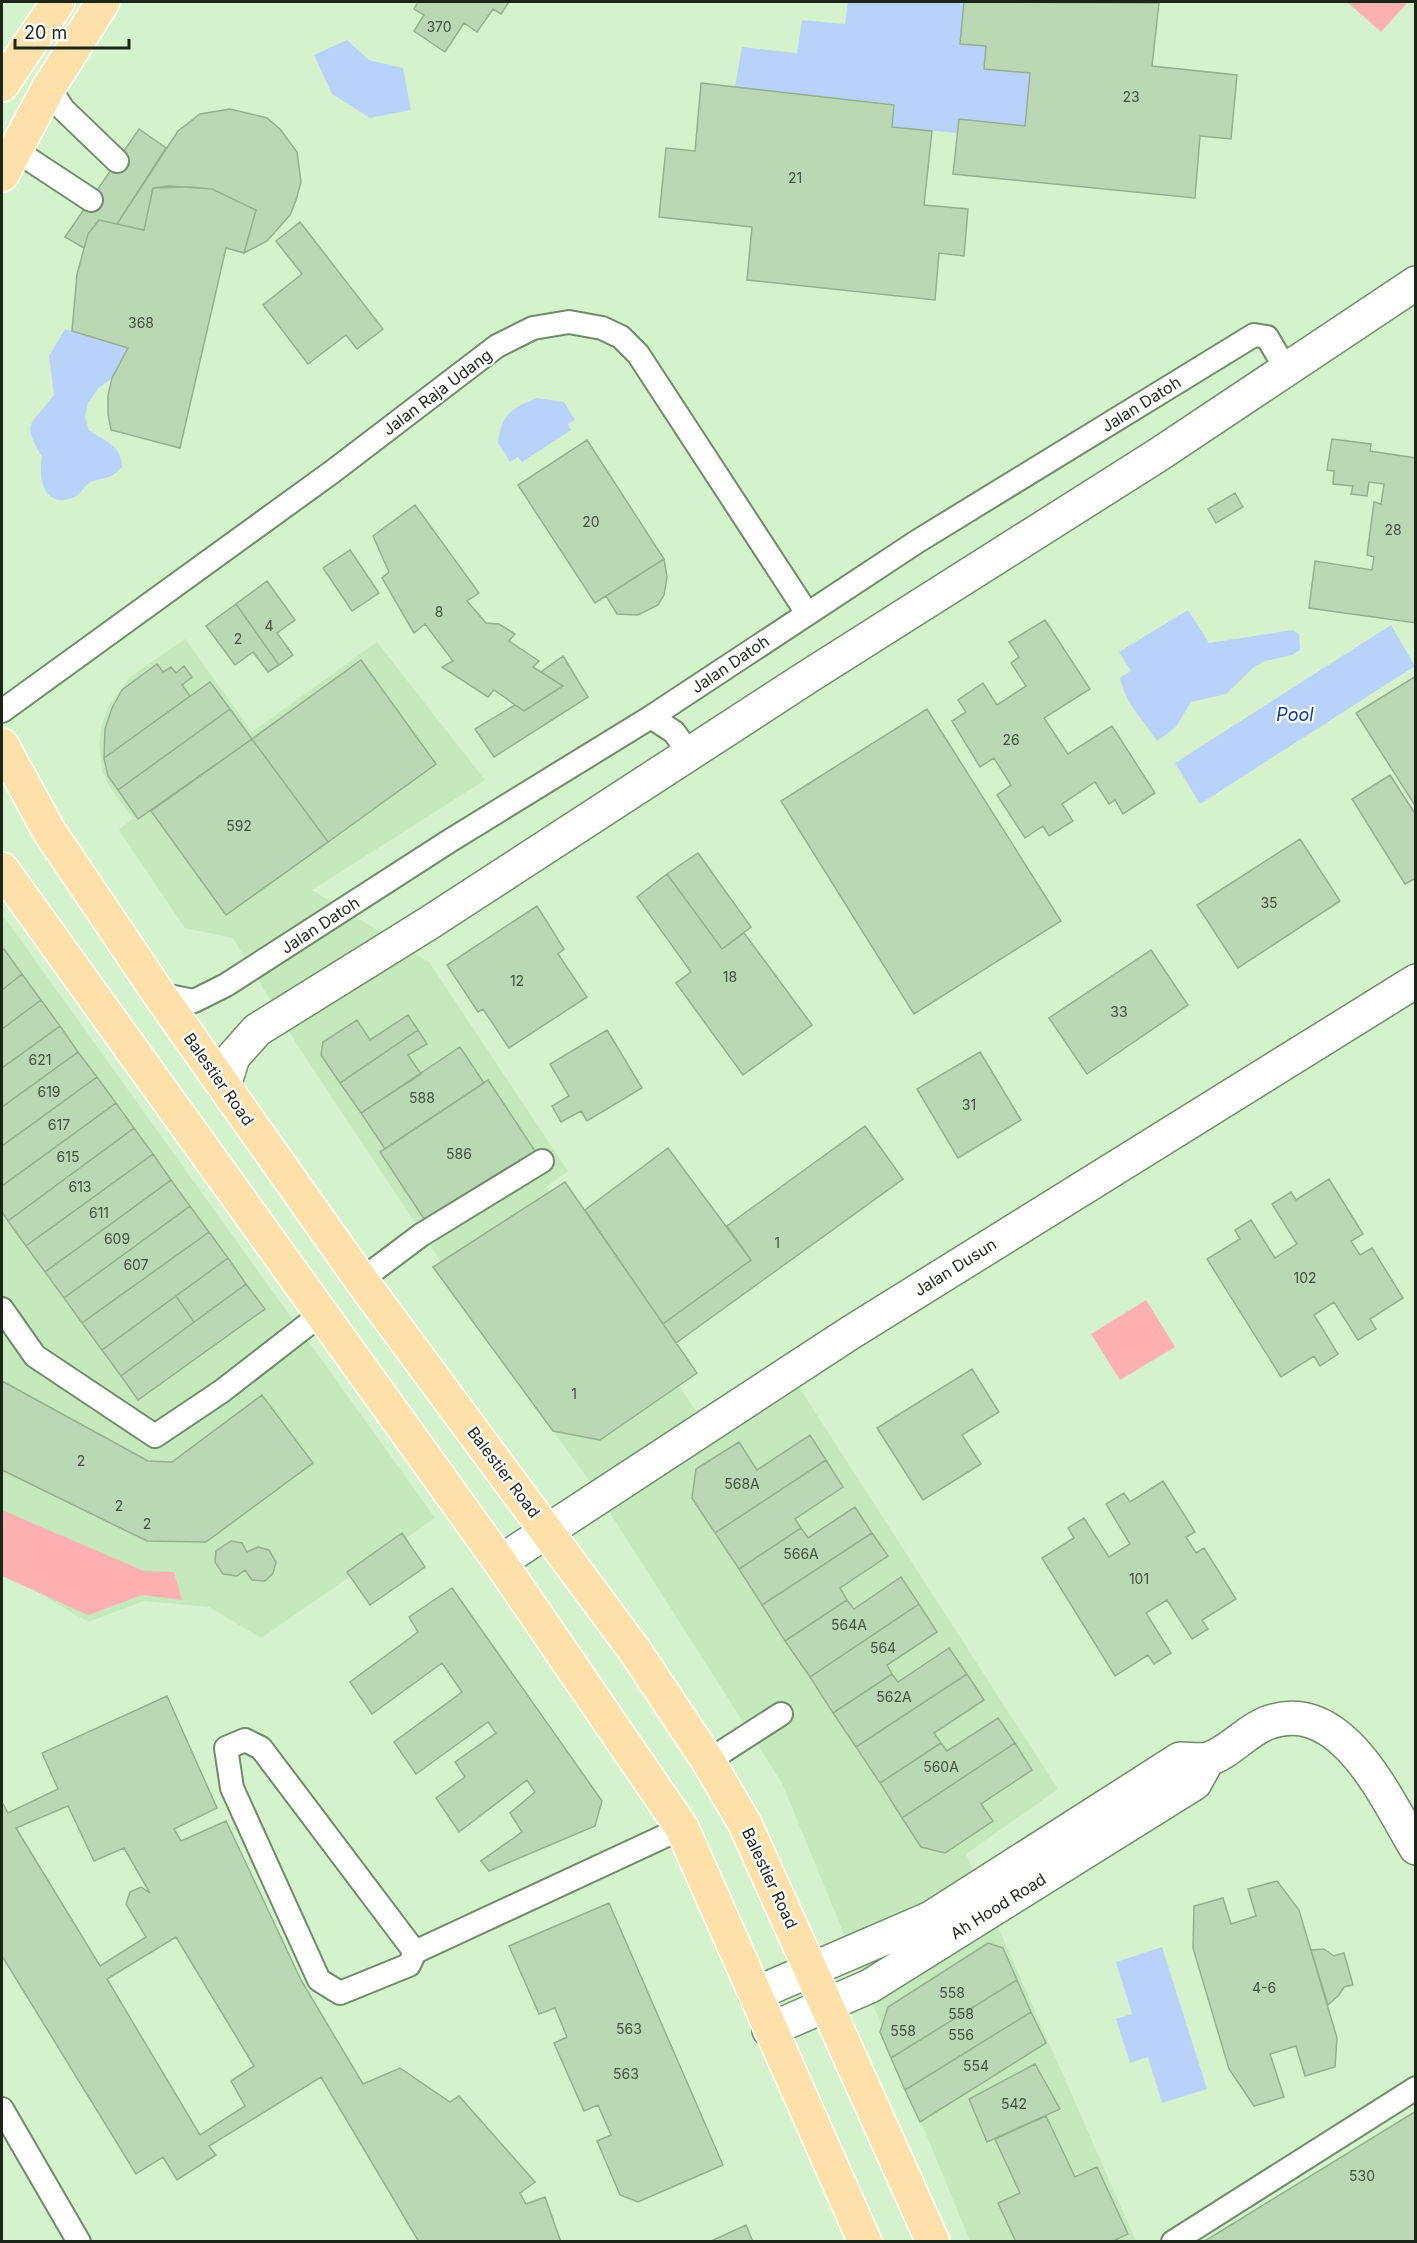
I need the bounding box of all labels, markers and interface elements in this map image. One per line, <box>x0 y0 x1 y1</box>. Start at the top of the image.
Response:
scale bar <box>15 12 129 50</box>
house number: 370 <box>426 18 452 35</box>
text: 20 m <box>24 22 67 43</box>
house number: 23 <box>1122 88 1140 105</box>
house number: 21 <box>788 169 802 186</box>
house number: 368 <box>128 314 154 331</box>
street label: Jalan Raja Udang <box>378 344 496 440</box>
street label: Jalan Datoh <box>1098 372 1184 436</box>
house number: 20 <box>582 513 600 530</box>
house number: 28 <box>1384 521 1402 538</box>
house number: 8 <box>435 603 443 620</box>
house number: 4 <box>264 617 274 634</box>
house number: 2 <box>234 630 242 647</box>
street label: Jalan Datoh <box>687 631 773 697</box>
water label: Pool <box>1276 704 1314 725</box>
house number: 26 <box>1002 731 1020 748</box>
house number: 592 <box>226 817 252 834</box>
street label: Jalan Datoh <box>277 892 363 958</box>
house number: 35 <box>1260 894 1278 911</box>
house number: 18 <box>723 968 737 985</box>
house number: 12 <box>510 972 524 989</box>
house number: 33 <box>1110 1003 1128 1020</box>
street label: Balestier Road <box>180 1029 258 1129</box>
house number: 621 <box>29 1051 51 1068</box>
house number: 619 <box>37 1083 61 1100</box>
house number: 588 <box>409 1089 435 1106</box>
house number: 31 <box>962 1096 976 1113</box>
house number: 617 <box>48 1116 70 1133</box>
house number: 586 <box>446 1145 472 1162</box>
house number: 615 <box>57 1148 79 1165</box>
house number: 613 <box>68 1178 92 1195</box>
house number: 611 <box>89 1204 109 1221</box>
house number: 609 <box>104 1230 130 1247</box>
house number: 1 <box>774 1234 780 1251</box>
street label: Jalan Dusun <box>910 1234 1000 1300</box>
house number: 607 <box>123 1256 149 1273</box>
house number: 102 <box>1293 1269 1317 1286</box>
house number: 1 <box>571 1385 577 1402</box>
street label: Balestier Road <box>463 1423 545 1521</box>
house number: 2 <box>77 1452 85 1469</box>
house number: 568A <box>724 1475 760 1492</box>
house number: 2 <box>115 1497 123 1514</box>
house number: 2 <box>143 1515 151 1532</box>
house number: 566A <box>783 1545 819 1562</box>
house number: 101 <box>1129 1570 1149 1587</box>
house number: 564A <box>831 1616 867 1633</box>
house number: 564 <box>870 1639 896 1656</box>
house number: 562A <box>876 1688 912 1705</box>
house number: 560A <box>923 1758 959 1775</box>
street label: Balestier Road <box>738 1825 802 1931</box>
street label: Ah Hood Road <box>946 1869 1050 1943</box>
house number: 4-6 <box>1252 1979 1276 1996</box>
house number: 558 <box>939 1984 965 2001</box>
house number: 558 <box>948 2005 974 2022</box>
house number: 563 <box>616 2020 642 2037</box>
house number: 558 <box>890 2022 916 2039</box>
house number: 556 <box>948 2026 974 2043</box>
house number: 554 <box>963 2057 989 2074</box>
house number: 563 <box>613 2065 639 2082</box>
house number: 542 <box>1001 2095 1027 2112</box>
house number: 530 <box>1349 2167 1375 2184</box>

